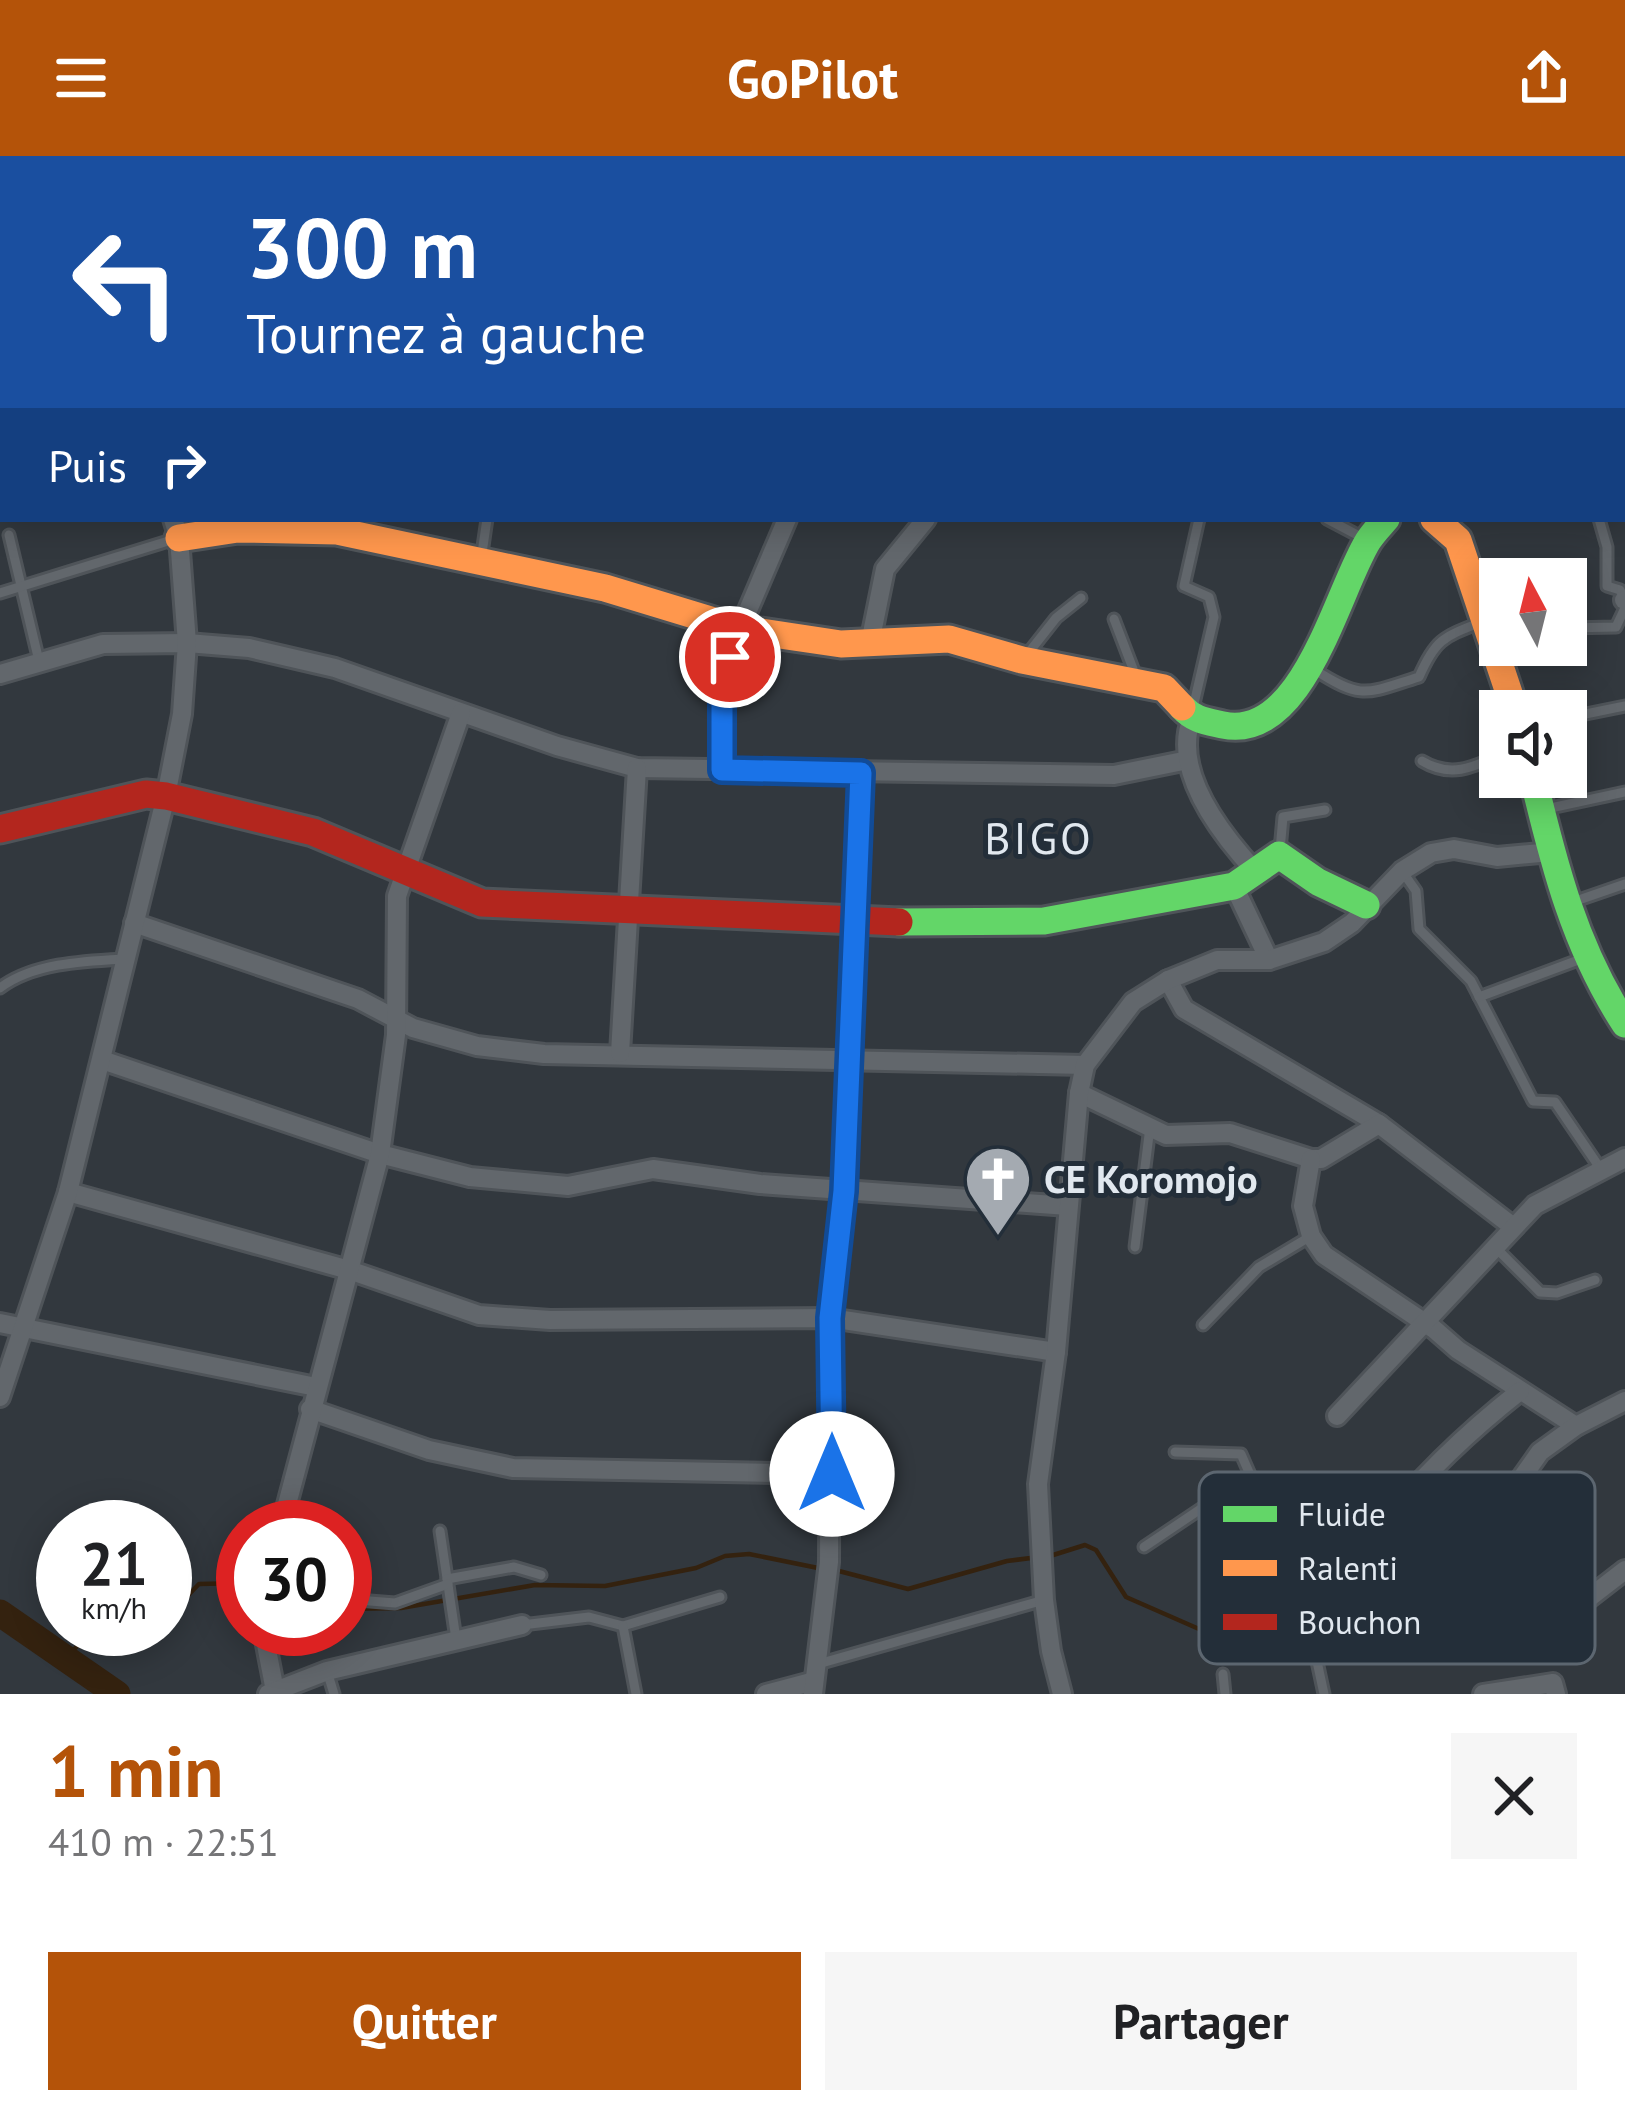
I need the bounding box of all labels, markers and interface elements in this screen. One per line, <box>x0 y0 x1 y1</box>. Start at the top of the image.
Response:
text: GoPilot <box>727 43 898 113</box>
icon: menu <box>48 45 114 111</box>
icon: share <box>1511 45 1577 111</box>
text: 300 m <box>246 192 478 301</box>
icon: left <box>48 204 204 360</box>
text: Tournez à gauche <box>246 298 646 368</box>
icon: right <box>151 432 217 498</box>
text: Puis <box>48 436 127 494</box>
north arrow <box>1479 558 1587 666</box>
map controls <box>1479 558 1587 798</box>
pin <box>679 606 781 708</box>
icon: arrive <box>697 624 763 690</box>
button: sound <box>1479 690 1587 798</box>
district label: BIGO <box>984 808 1094 866</box>
church icon: CE Koromojo <box>963 1144 1033 1238</box>
place label: CE Koromojo <box>1044 1153 1258 1204</box>
position arrow <box>769 1411 895 1537</box>
legend <box>1199 1472 1595 1664</box>
text: Fluide <box>1298 1492 1386 1535</box>
speed limit sign: 30 <box>216 1500 372 1656</box>
text: 21 <box>80 1524 148 1602</box>
text: Ralenti <box>1298 1546 1398 1589</box>
text: km/h <box>81 1588 147 1627</box>
text: Bouchon <box>1298 1600 1421 1643</box>
text: 1 min <box>48 1724 224 1817</box>
button: close <box>1451 1733 1577 1859</box>
text: 410 m · 22:51 <box>48 1816 279 1867</box>
button: Quitter <box>48 1952 801 2090</box>
button: Partager <box>825 1952 1577 2090</box>

